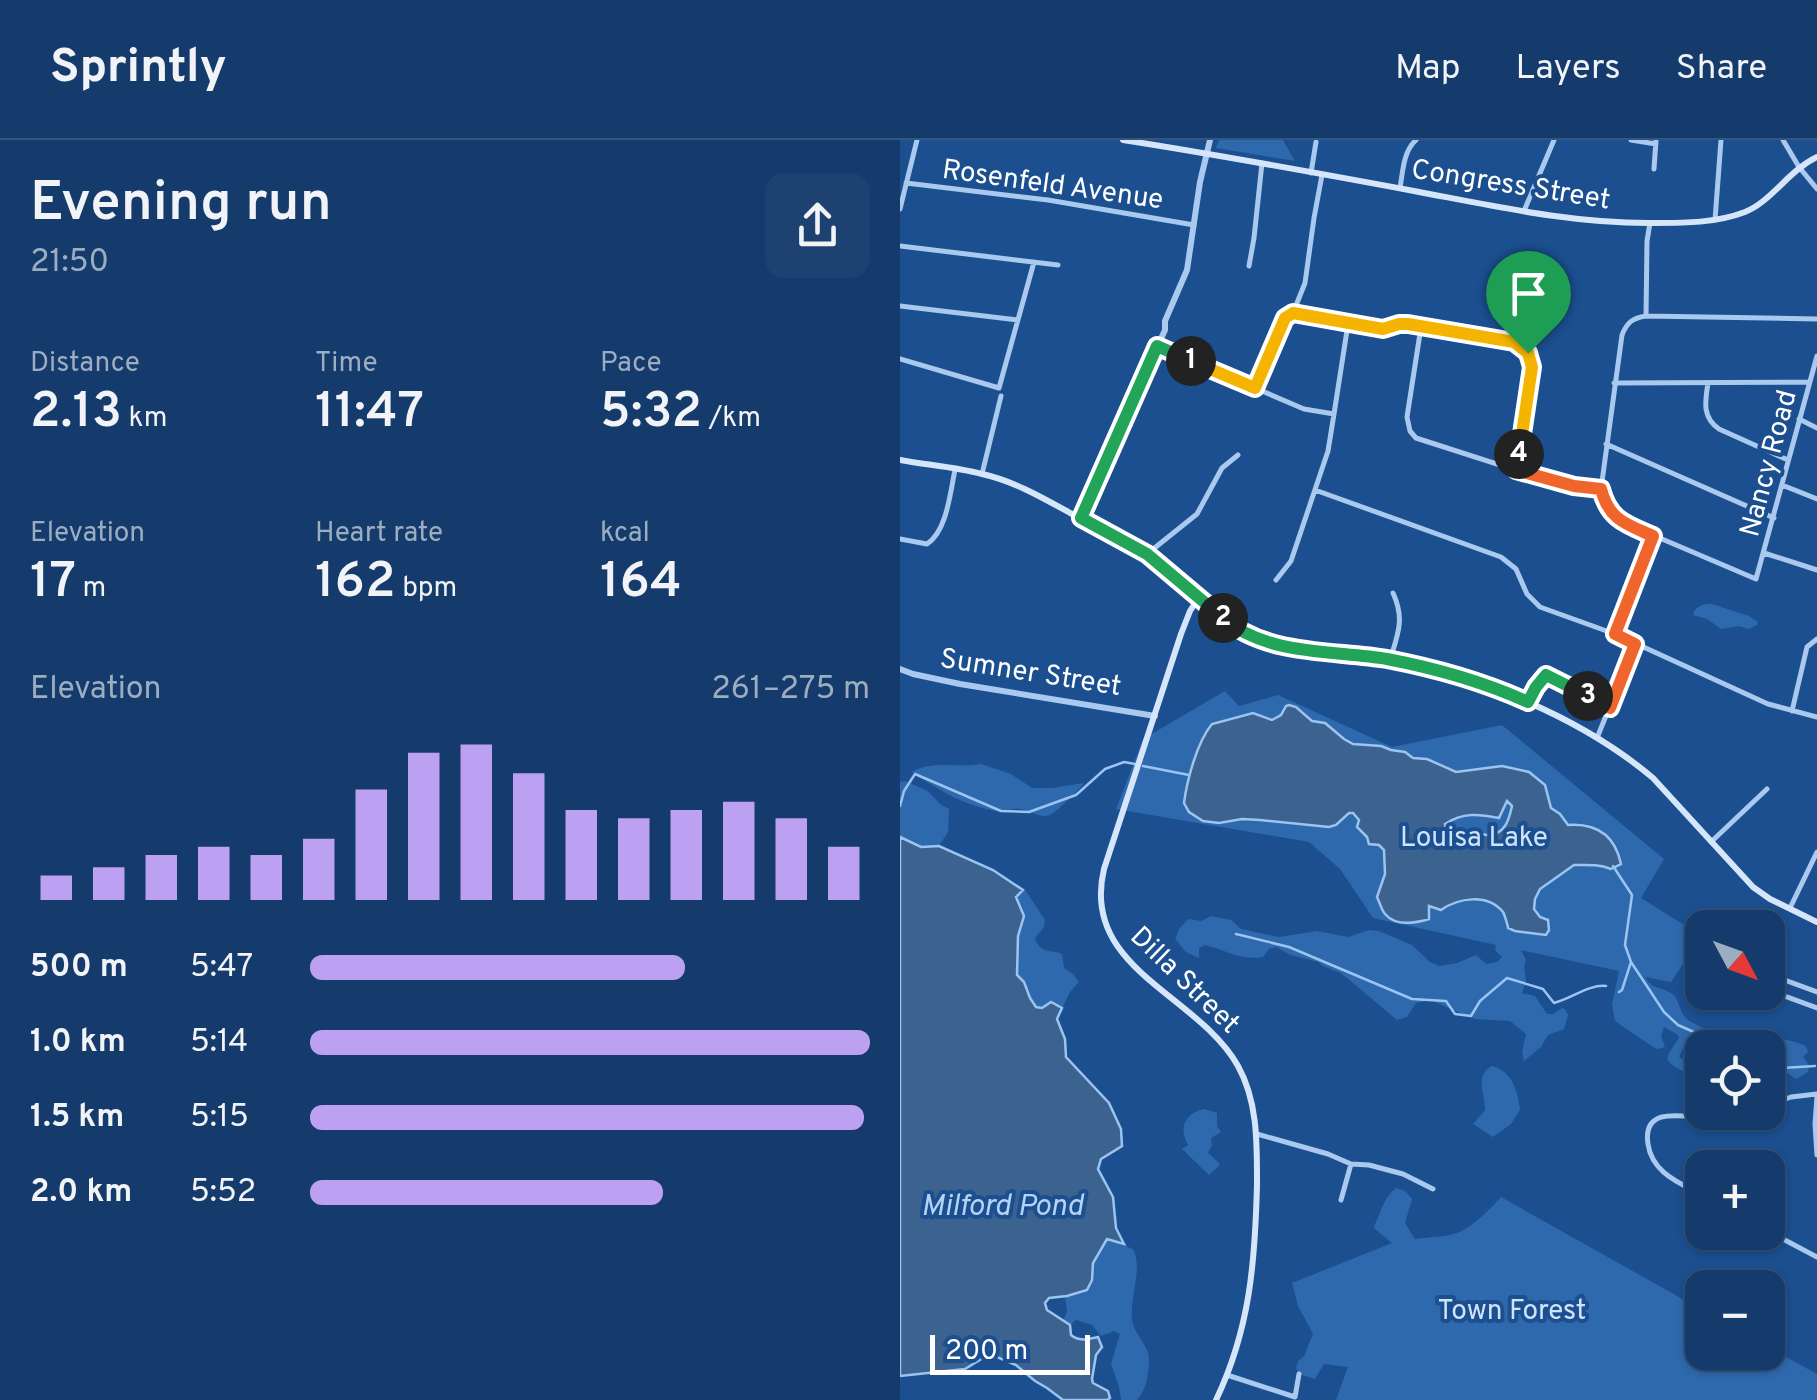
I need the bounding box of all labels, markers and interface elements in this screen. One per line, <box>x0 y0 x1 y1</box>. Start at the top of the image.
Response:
text: Sprintly <box>50 39 227 99</box>
text: Map <box>1395 47 1461 91</box>
text: Layers <box>1516 47 1621 91</box>
text: Share <box>1676 47 1767 91</box>
street label: Congress Street <box>1409 152 1613 219</box>
street label: Rosenfeld Avenue <box>940 153 1166 219</box>
text: Evening run <box>30 170 332 240</box>
button: share <box>765 173 870 278</box>
text: 21:50 <box>30 243 109 283</box>
pin <box>1486 251 1571 354</box>
icon: arrive <box>1501 266 1556 321</box>
pin: 1 <box>1166 336 1216 386</box>
text: 1 <box>1185 343 1197 379</box>
text: Distance <box>30 346 140 382</box>
text: Time <box>315 346 378 382</box>
text: Pace <box>600 346 662 382</box>
text: 2.13 <box>30 382 122 445</box>
text: 11:47 <box>315 382 424 445</box>
text: 5:32 <box>600 382 702 445</box>
street label: Nancy Road <box>1733 386 1807 541</box>
text: km <box>122 401 167 437</box>
text: /km <box>702 401 761 437</box>
pin: 4 <box>1494 429 1544 479</box>
text: 4 <box>1510 436 1528 472</box>
text: Elevation <box>30 516 145 552</box>
text: Heart rate <box>315 516 443 552</box>
text: kcal <box>600 516 650 552</box>
text: 17 <box>30 552 76 615</box>
text: 162 <box>315 552 396 615</box>
text: 164 <box>600 552 682 615</box>
text: m <box>76 571 106 607</box>
text: bpm <box>396 571 457 607</box>
pin: 2 <box>1198 593 1248 643</box>
text: 2 <box>1214 600 1232 636</box>
street label: Sumner Street <box>937 642 1124 706</box>
text: Elevation <box>30 670 162 710</box>
text: 261–275 m <box>711 670 870 710</box>
pin: 3 <box>1563 671 1613 721</box>
text: 3 <box>1580 678 1596 714</box>
park label: Louisa Lake <box>1400 821 1548 857</box>
north arrow <box>1685 910 1785 1010</box>
map controls <box>1685 910 1785 1370</box>
street label: Dilla Street <box>1121 920 1247 1042</box>
text: 500 m <box>30 948 128 988</box>
text: 5:47 <box>190 948 253 988</box>
text: 1.0 km <box>30 1023 126 1063</box>
text: 5:14 <box>190 1023 248 1063</box>
button: locate <box>1685 1030 1785 1130</box>
text: 1.5 km <box>30 1098 124 1138</box>
text: 5:15 <box>190 1098 249 1138</box>
button: + <box>1685 1150 1785 1250</box>
text: 2.0 km <box>30 1173 132 1213</box>
text: 5:52 <box>190 1173 256 1213</box>
water label: Milford Pond <box>921 1189 1085 1226</box>
button: − <box>1685 1270 1785 1370</box>
park label: Town Forest <box>1438 1294 1586 1330</box>
scale bar <box>930 1330 1090 1374</box>
text: 200 m <box>945 1334 1028 1370</box>

